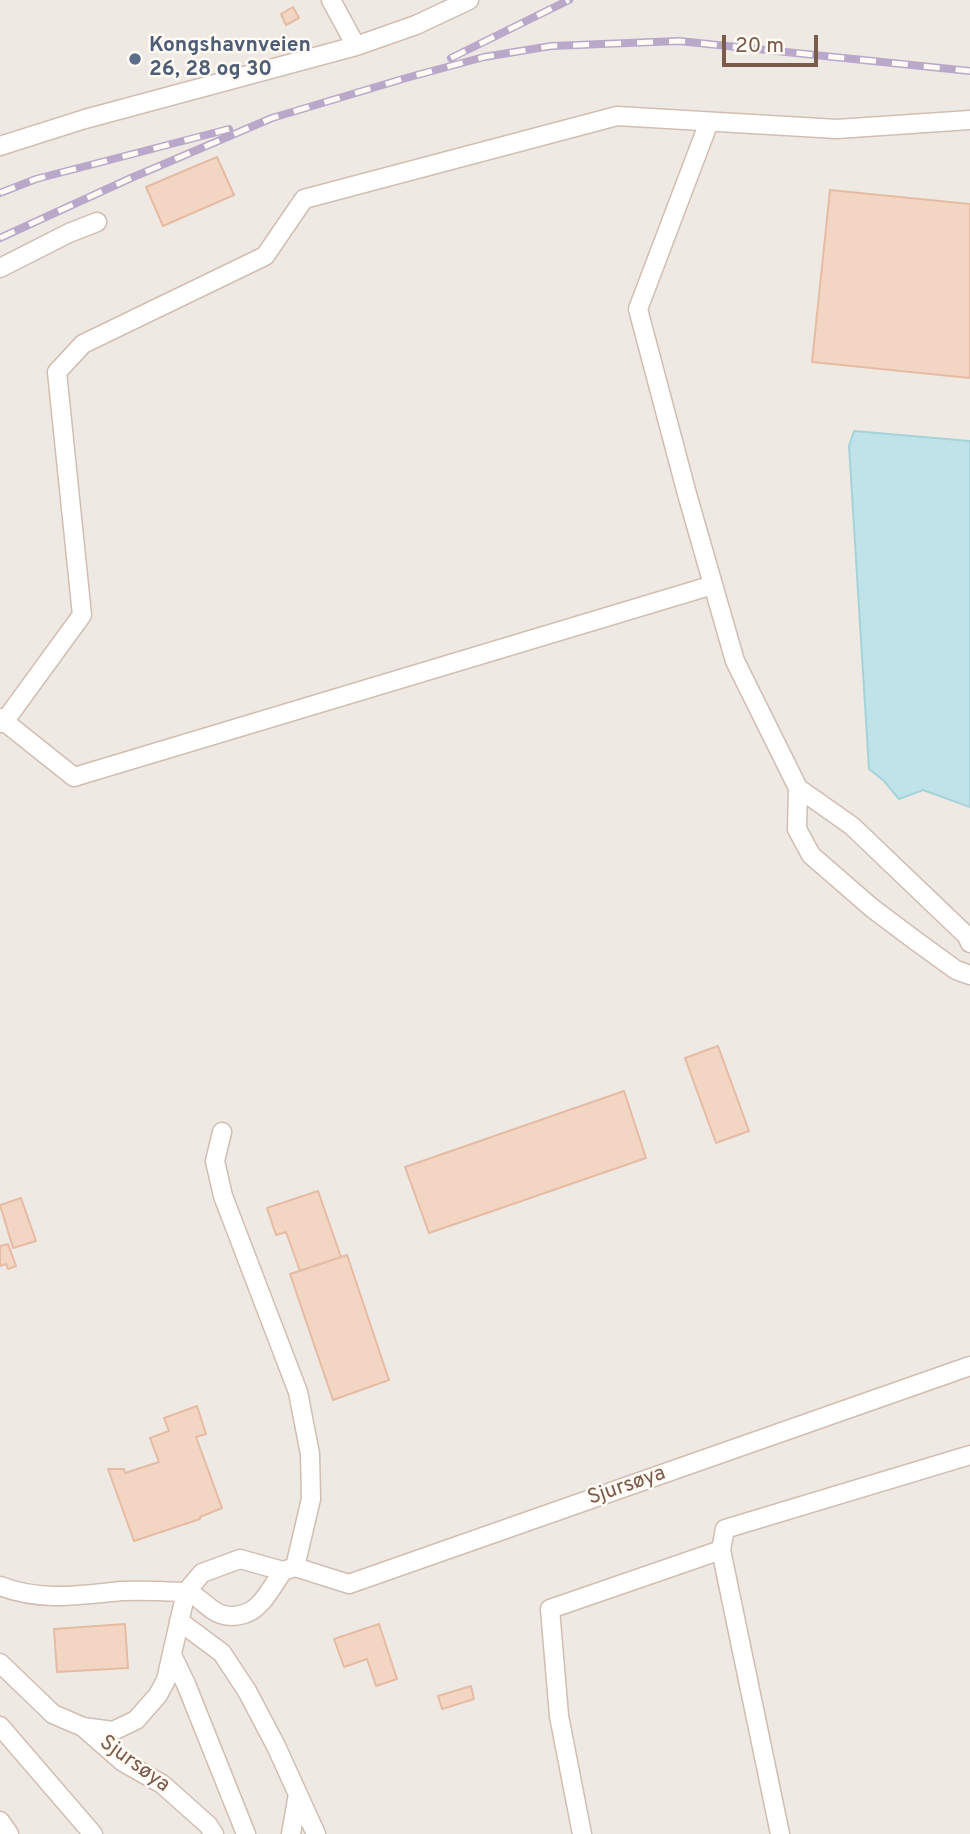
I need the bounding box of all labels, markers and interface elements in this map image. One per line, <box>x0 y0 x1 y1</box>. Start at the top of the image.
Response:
scale bar <box>725 21 821 65</box>
text: 20 m <box>735 33 784 60</box>
place label: Kongshavnveien 26, 28 og 30 <box>149 34 311 84</box>
marker: Kongshavnveien 26, 28 og 30 <box>127 51 143 67</box>
street label: Sjursøya <box>585 1462 669 1512</box>
street label: Sjursøya <box>94 1731 174 1799</box>

